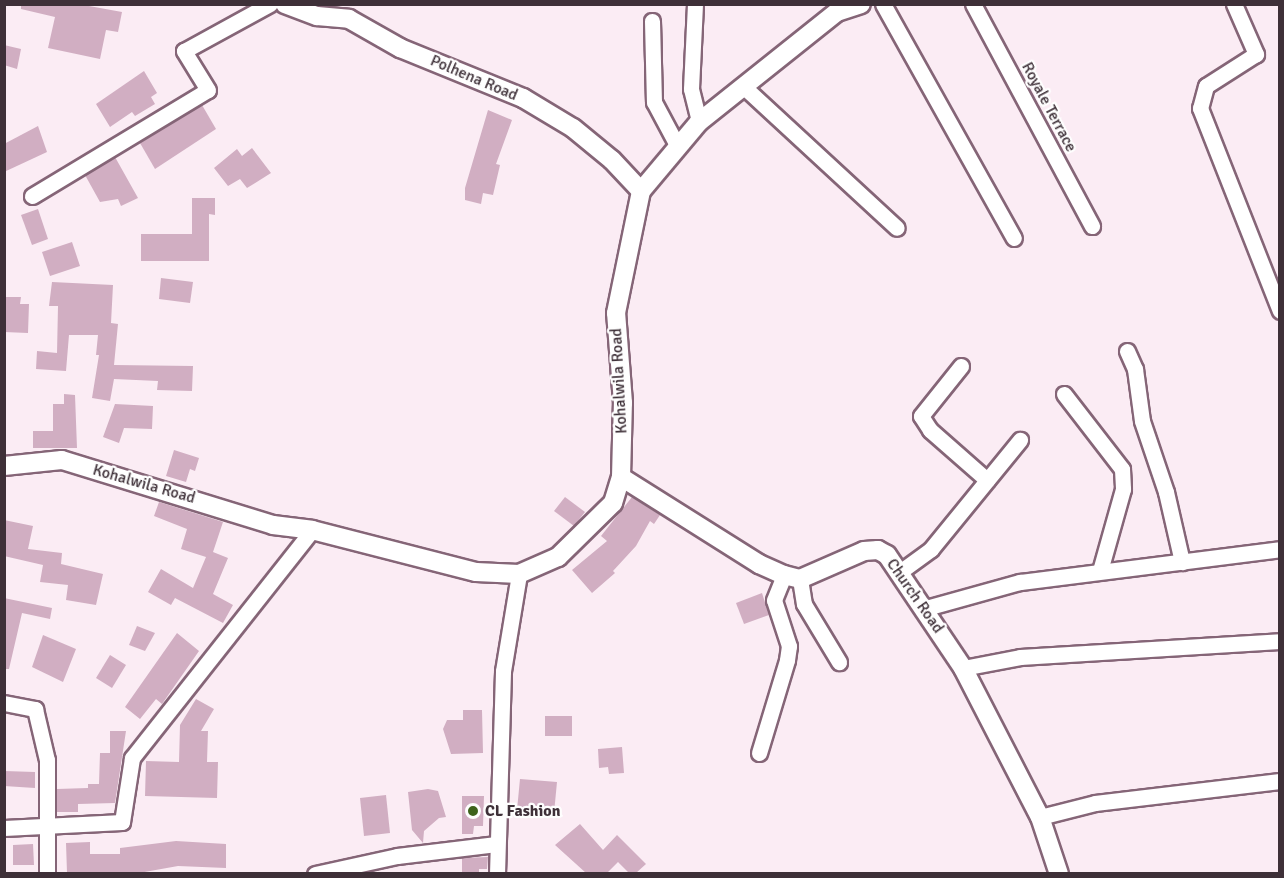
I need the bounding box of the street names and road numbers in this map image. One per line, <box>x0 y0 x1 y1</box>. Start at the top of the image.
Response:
street label: Polhena Road <box>427 51 521 105</box>
street label: Royale Terrace <box>1017 59 1081 155</box>
street label: Kohalwila Road <box>607 328 631 434</box>
street label: Kohalwila Road <box>91 460 197 508</box>
street label: Church Road <box>882 555 948 637</box>

